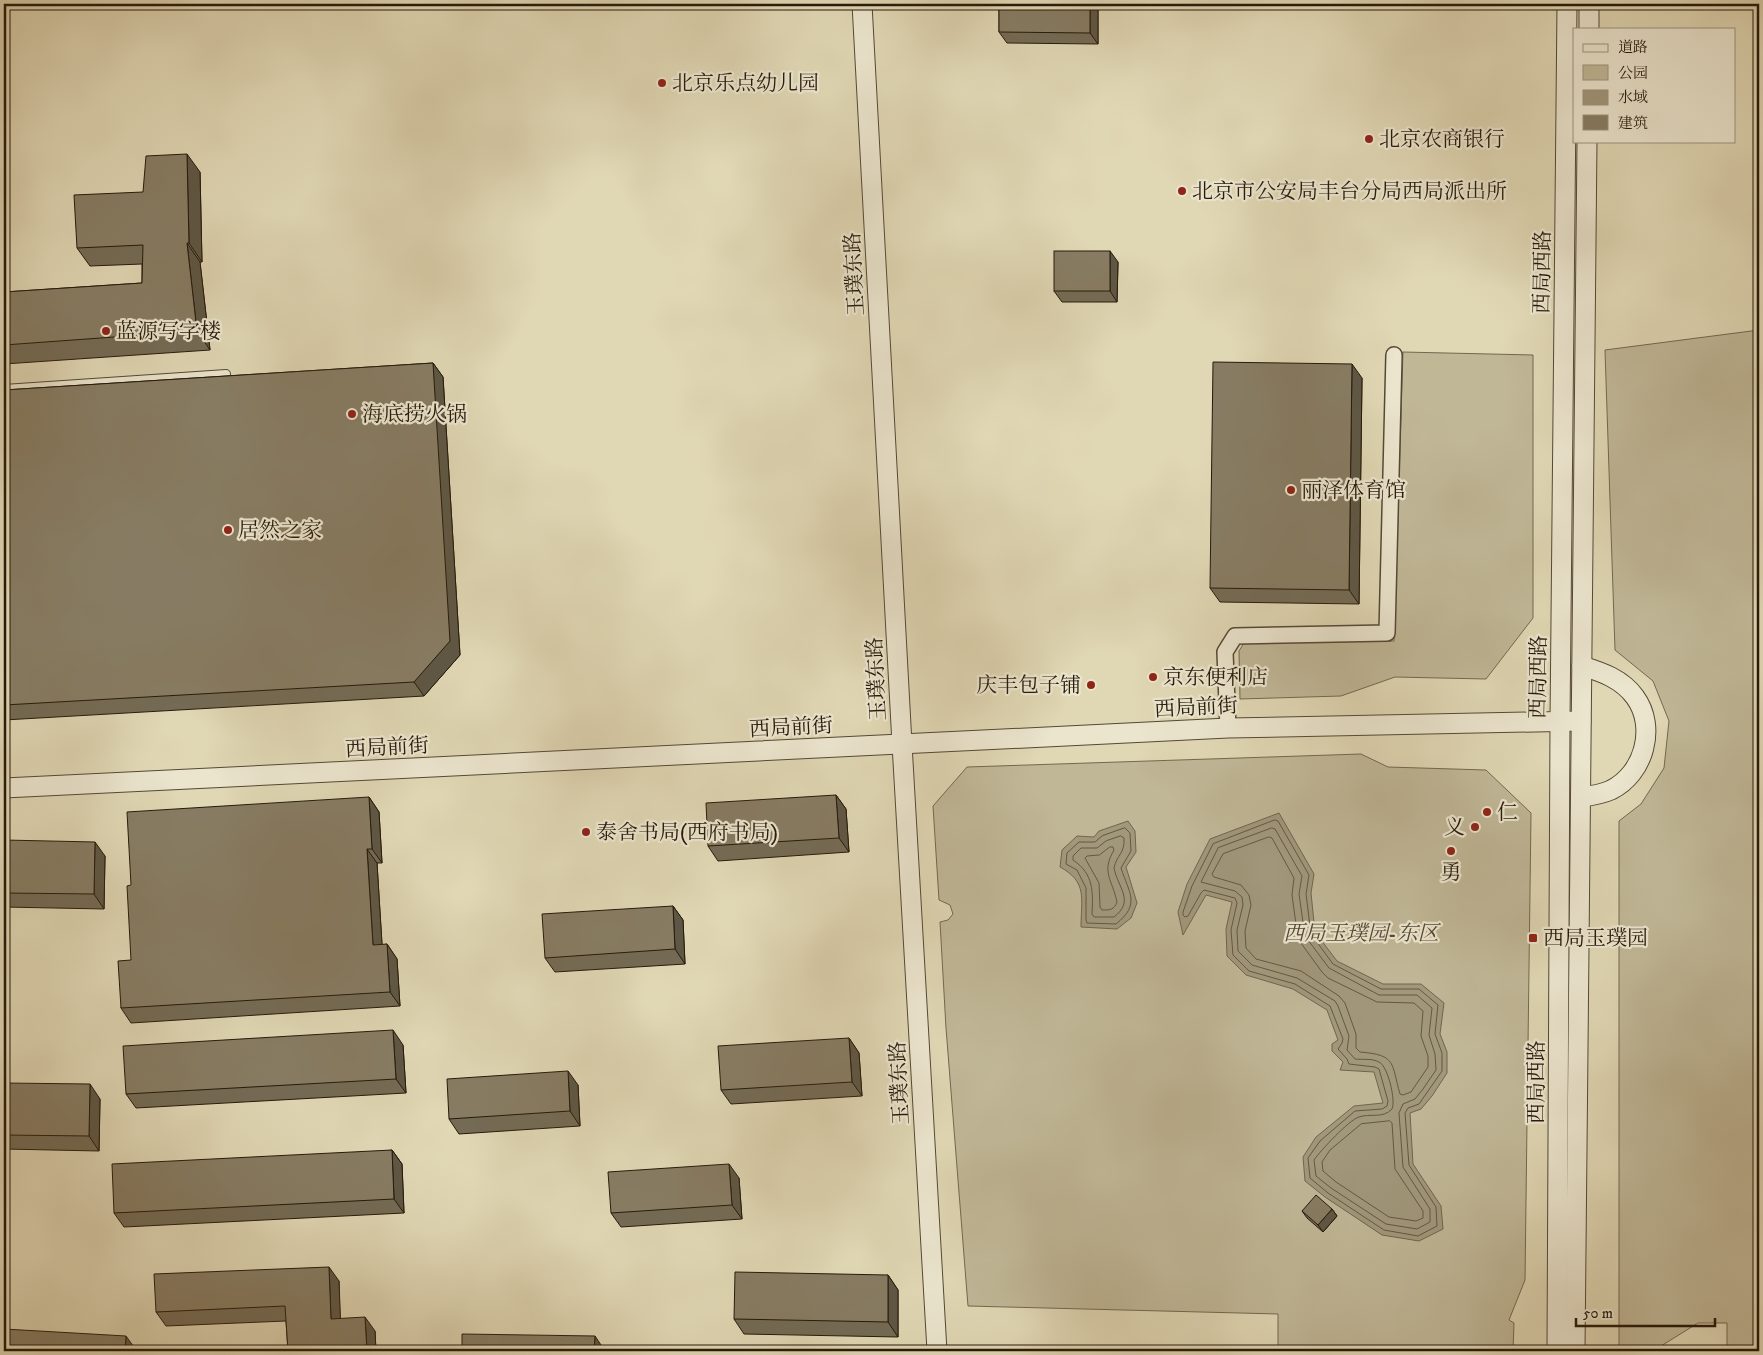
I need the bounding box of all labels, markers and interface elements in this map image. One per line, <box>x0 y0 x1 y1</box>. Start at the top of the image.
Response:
legend <box>1573 28 1736 142</box>
text: 道路 <box>1618 38 1648 57</box>
text: 公园 <box>1618 64 1648 83</box>
place label: 北京乐点幼儿园 <box>672 71 819 97</box>
marker: 北京乐点幼儿园 <box>656 77 668 89</box>
text: 水域 <box>1618 88 1648 107</box>
text: 建筑 <box>1618 114 1648 133</box>
place label: 北京农商银行 <box>1379 127 1505 153</box>
marker: 北京农商银行 <box>1363 133 1375 145</box>
place label: 北京市公安局丰台分局西局派出所 <box>1192 179 1507 205</box>
marker: 北京市公安局丰台分局西局派出所 <box>1176 185 1188 197</box>
street label: 西局西路 <box>1529 230 1557 314</box>
street label: 玉璞东路 <box>840 231 870 317</box>
place label: 蓝源写字楼 <box>116 319 221 345</box>
marker: 蓝源写字楼 <box>100 325 112 337</box>
place label: 海底捞火锅 <box>362 402 467 428</box>
marker: 海底捞火锅 <box>346 408 358 420</box>
place label: 丽泽体育馆 <box>1301 478 1406 504</box>
marker: 丽泽体育馆 <box>1285 484 1297 496</box>
place label: 居然之家 <box>238 518 322 544</box>
marker: 居然之家 <box>222 524 234 536</box>
street label: 西局西路 <box>1525 635 1553 719</box>
street label: 玉璞东路 <box>862 636 892 722</box>
place label: 京东便利店 <box>1163 665 1268 691</box>
marker: 京东便利店 <box>1147 671 1159 683</box>
place label: 庆丰包子铺 <box>976 673 1081 699</box>
marker: 庆丰包子铺 <box>1085 679 1097 691</box>
street label: 西局前街 <box>1153 693 1239 723</box>
street label: 西局前街 <box>748 713 834 743</box>
street label: 西局前街 <box>344 733 430 763</box>
place label: 仁 <box>1497 800 1518 826</box>
marker: 仁 <box>1481 806 1493 818</box>
place label: 义 <box>1444 815 1465 841</box>
place label: 泰舍书局(西府书局) <box>596 820 778 846</box>
marker: 义 <box>1469 821 1481 833</box>
marker: 泰舍书局(西府书局) <box>580 826 592 838</box>
marker: 勇 <box>1445 845 1457 857</box>
place label: 勇 <box>1441 860 1462 886</box>
park label: 西局玉璞园-东区 <box>1283 921 1442 947</box>
place label: 西局玉璞园 <box>1543 926 1648 952</box>
marker: 西局玉璞园 <box>1527 932 1539 944</box>
street label: 玉璞东路 <box>885 1040 915 1126</box>
street label: 西局西路 <box>1524 1040 1550 1124</box>
scale bar <box>1576 1295 1714 1327</box>
text: 50 m <box>1583 1304 1613 1323</box>

